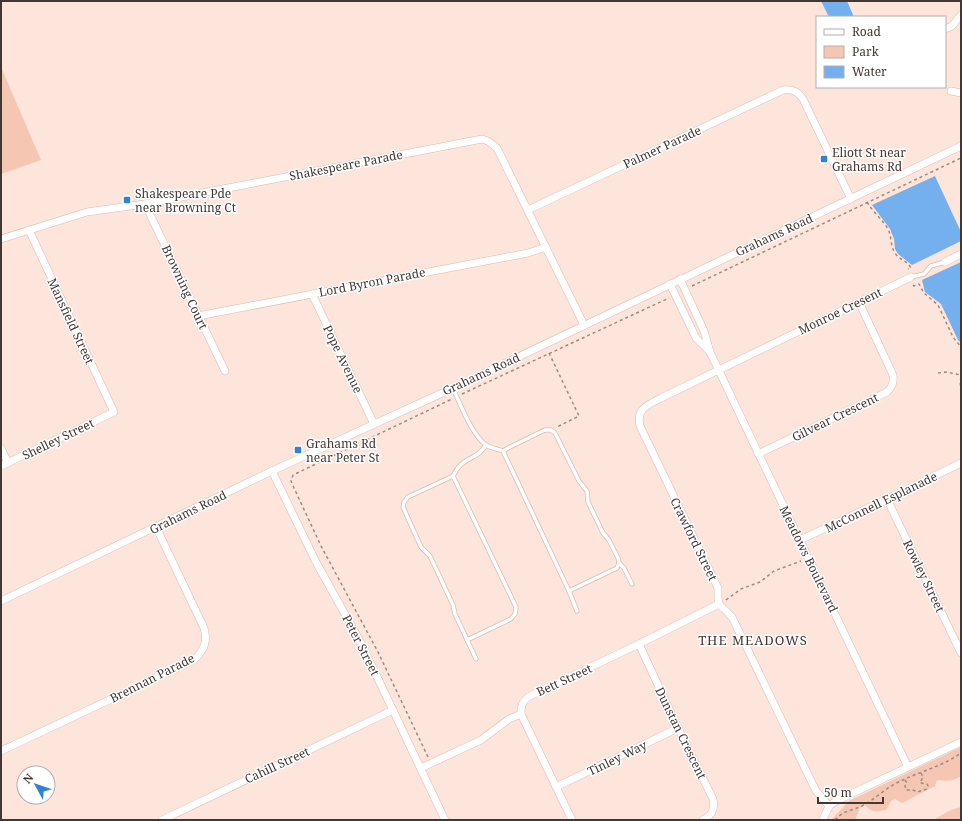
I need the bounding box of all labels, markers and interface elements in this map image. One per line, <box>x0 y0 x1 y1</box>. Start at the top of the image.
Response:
legend <box>816 16 946 88</box>
text: Road <box>852 23 882 40</box>
text: Park <box>852 43 880 60</box>
text: Water <box>852 63 887 80</box>
street label: Palmer Parade <box>620 122 704 172</box>
place label: Eliott St near Grahams Rd <box>832 144 906 175</box>
street label: Shakespeare Parade <box>288 146 404 184</box>
marker: Eliott St near Grahams Rd <box>819 154 829 164</box>
place label: Shakespeare Pde near Browning Ct <box>135 185 236 216</box>
marker: Shakespeare Pde near Browning Ct <box>122 195 132 205</box>
street label: Grahams Road <box>732 209 816 260</box>
street label: Browning Court <box>158 242 212 332</box>
street label: Lord Byron Parade <box>317 263 427 301</box>
street label: Mansfield Street <box>44 275 98 367</box>
street label: Monroe Cresent <box>795 283 885 339</box>
street label: Pope Avenue <box>319 322 367 396</box>
street label: Grahams Road <box>439 348 523 399</box>
street label: Gilvear Crescent <box>789 389 881 445</box>
street label: Shelley Street <box>19 414 97 464</box>
place label: Grahams Rd near Peter St <box>306 435 380 466</box>
marker: Grahams Rd near Peter St <box>293 445 303 455</box>
street label: McConnell Esplanade <box>822 467 940 537</box>
street label: Grahams Road <box>147 486 230 538</box>
street label: Crawford Street <box>666 494 722 584</box>
street label: Meadows Boulevard <box>776 503 843 616</box>
street label: Rowley Street <box>899 537 949 615</box>
street label: Peter Street <box>338 611 384 679</box>
district label: THE MEADOWS <box>698 631 808 649</box>
street label: Brennan Parade <box>107 649 197 707</box>
street label: Bett Street <box>534 660 594 700</box>
street label: Dunstan Crescent <box>651 684 711 782</box>
street label: Tinley Way <box>585 736 650 780</box>
street label: Cahill Street <box>242 743 312 787</box>
north arrow <box>16 765 56 805</box>
text: N <box>19 770 37 786</box>
scale bar <box>818 779 883 805</box>
text: 50 m <box>824 784 852 801</box>

